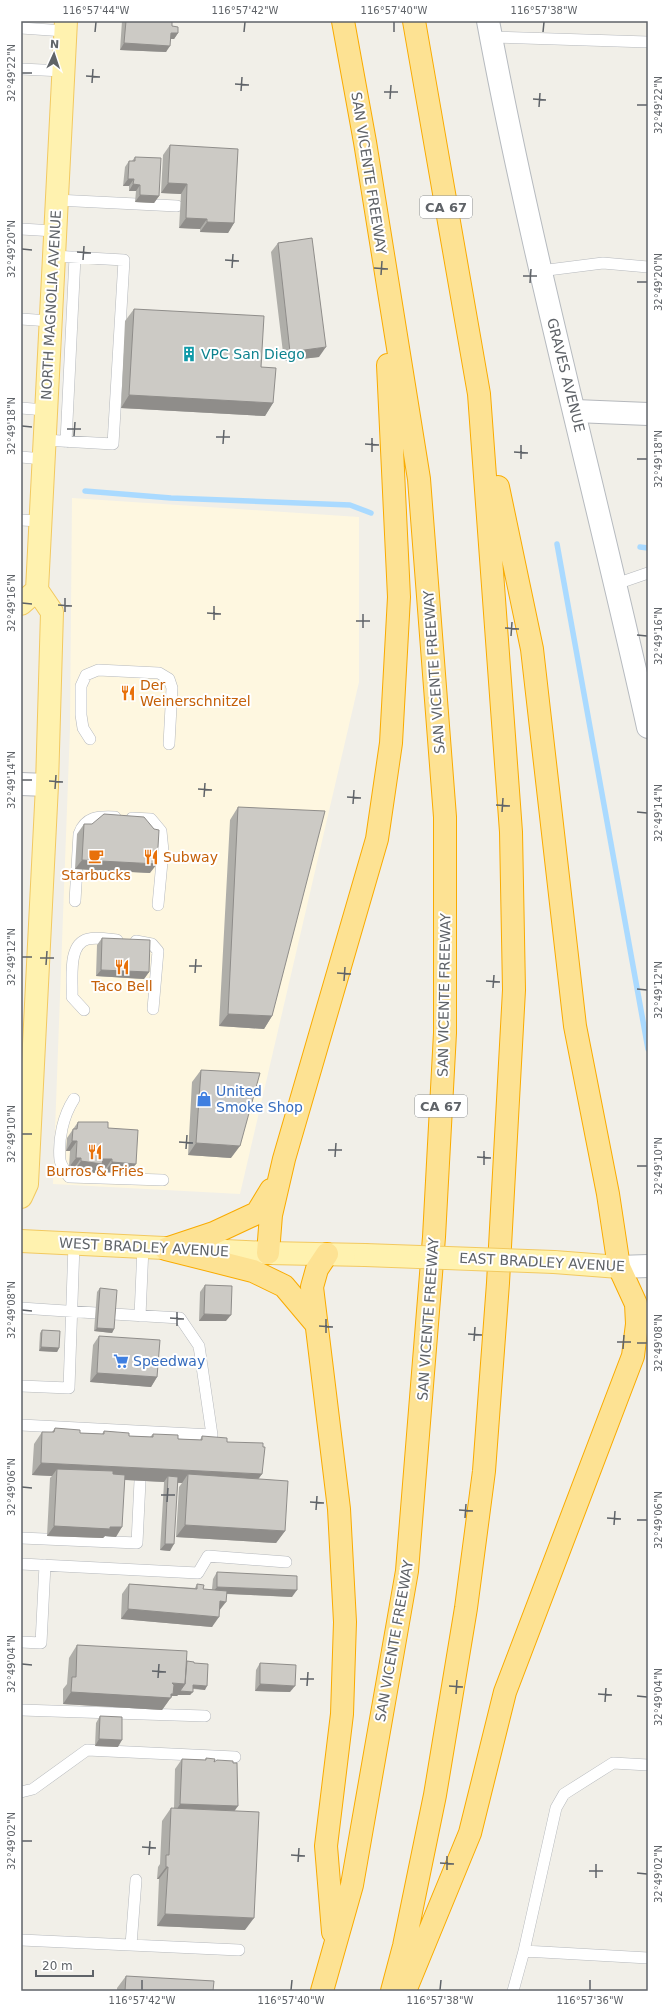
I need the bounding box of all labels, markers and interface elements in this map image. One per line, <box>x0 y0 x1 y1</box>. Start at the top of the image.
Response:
text: 116°57'44"W <box>63 5 129 16</box>
text: 116°57'42"W <box>212 5 278 16</box>
text: 116°57'40"W <box>361 5 427 16</box>
text: 116°57'38"W <box>511 5 577 16</box>
north arrow <box>34 34 74 74</box>
text: N <box>50 38 59 51</box>
text: 32°49'22"N <box>6 44 17 102</box>
text: 32°49'22"N <box>653 76 664 134</box>
street label: SAN VICENTE FREEWAY <box>348 91 390 256</box>
road number: CA 67 <box>420 196 472 218</box>
street label: NORTH MAGNOLIA AVENUE <box>38 210 64 400</box>
text: 32°49'20"N <box>6 220 17 278</box>
text: 32°49'20"N <box>653 253 664 311</box>
street label: GRAVES AVENUE <box>544 316 588 434</box>
building icon: VPC San Diego <box>180 345 198 363</box>
place label: VPC San Diego <box>201 346 305 362</box>
text: 32°49'18"N <box>6 397 17 455</box>
text: 32°49'18"N <box>653 430 664 488</box>
text: 32°49'16"N <box>6 574 17 632</box>
street label: SAN VICENTE FREEWAY <box>420 589 448 754</box>
text: 32°49'16"N <box>653 607 664 665</box>
place label: Der Weinerschnitzel <box>140 677 251 709</box>
restaurant icon: Der Weinerschnitzel <box>119 684 137 702</box>
text: 32°49'14"N <box>6 751 17 809</box>
text: 32°49'14"N <box>653 784 664 842</box>
cafe icon: Starbucks <box>87 847 105 865</box>
restaurant icon: Subway <box>142 848 160 866</box>
place label: Subway <box>163 849 218 865</box>
place label: Starbucks <box>61 867 131 883</box>
street label: SAN VICENTE FREEWAY <box>435 912 453 1077</box>
text: 32°49'12"N <box>6 928 17 986</box>
restaurant icon: Taco Bell <box>113 958 131 976</box>
text: 32°49'12"N <box>653 961 664 1019</box>
place label: Taco Bell <box>90 978 153 994</box>
place label: United Smoke Shop <box>216 1083 303 1115</box>
shop icon: United Smoke Shop <box>195 1090 213 1108</box>
road number: CA 67 <box>415 1095 467 1117</box>
text: 32°49'10"N <box>6 1105 17 1163</box>
text: 32°49'10"N <box>653 1137 664 1195</box>
restaurant icon: Burros & Fries <box>86 1143 104 1161</box>
place label: Burros & Fries <box>46 1163 144 1179</box>
street label: WEST BRADLEY AVENUE <box>59 1235 229 1259</box>
street label: SAN VICENTE FREEWAY <box>414 1236 442 1401</box>
street label: EAST BRADLEY AVENUE <box>459 1250 625 1274</box>
text: 32°49'08"N <box>6 1281 17 1339</box>
text: 32°49'08"N <box>653 1314 664 1372</box>
supermarket icon: Speedway <box>112 1352 130 1370</box>
place label: Speedway <box>133 1353 205 1369</box>
text: 32°49'06"N <box>6 1458 17 1516</box>
text: 32°49'06"N <box>653 1491 664 1549</box>
street label: SAN VICENTE FREEWAY <box>372 1558 416 1723</box>
text: 32°49'04"N <box>6 1635 17 1693</box>
text: 32°49'04"N <box>653 1668 664 1726</box>
text: 32°49'02"N <box>6 1812 17 1870</box>
text: 32°49'02"N <box>653 1845 664 1903</box>
scale bar <box>36 1952 93 1978</box>
text: 20 m <box>42 1959 73 1973</box>
text: 116°57'42"W <box>109 1995 175 2006</box>
text: 116°57'40"W <box>258 1995 324 2006</box>
text: 116°57'38"W <box>407 1995 473 2006</box>
text: 116°57'36"W <box>557 1995 623 2006</box>

